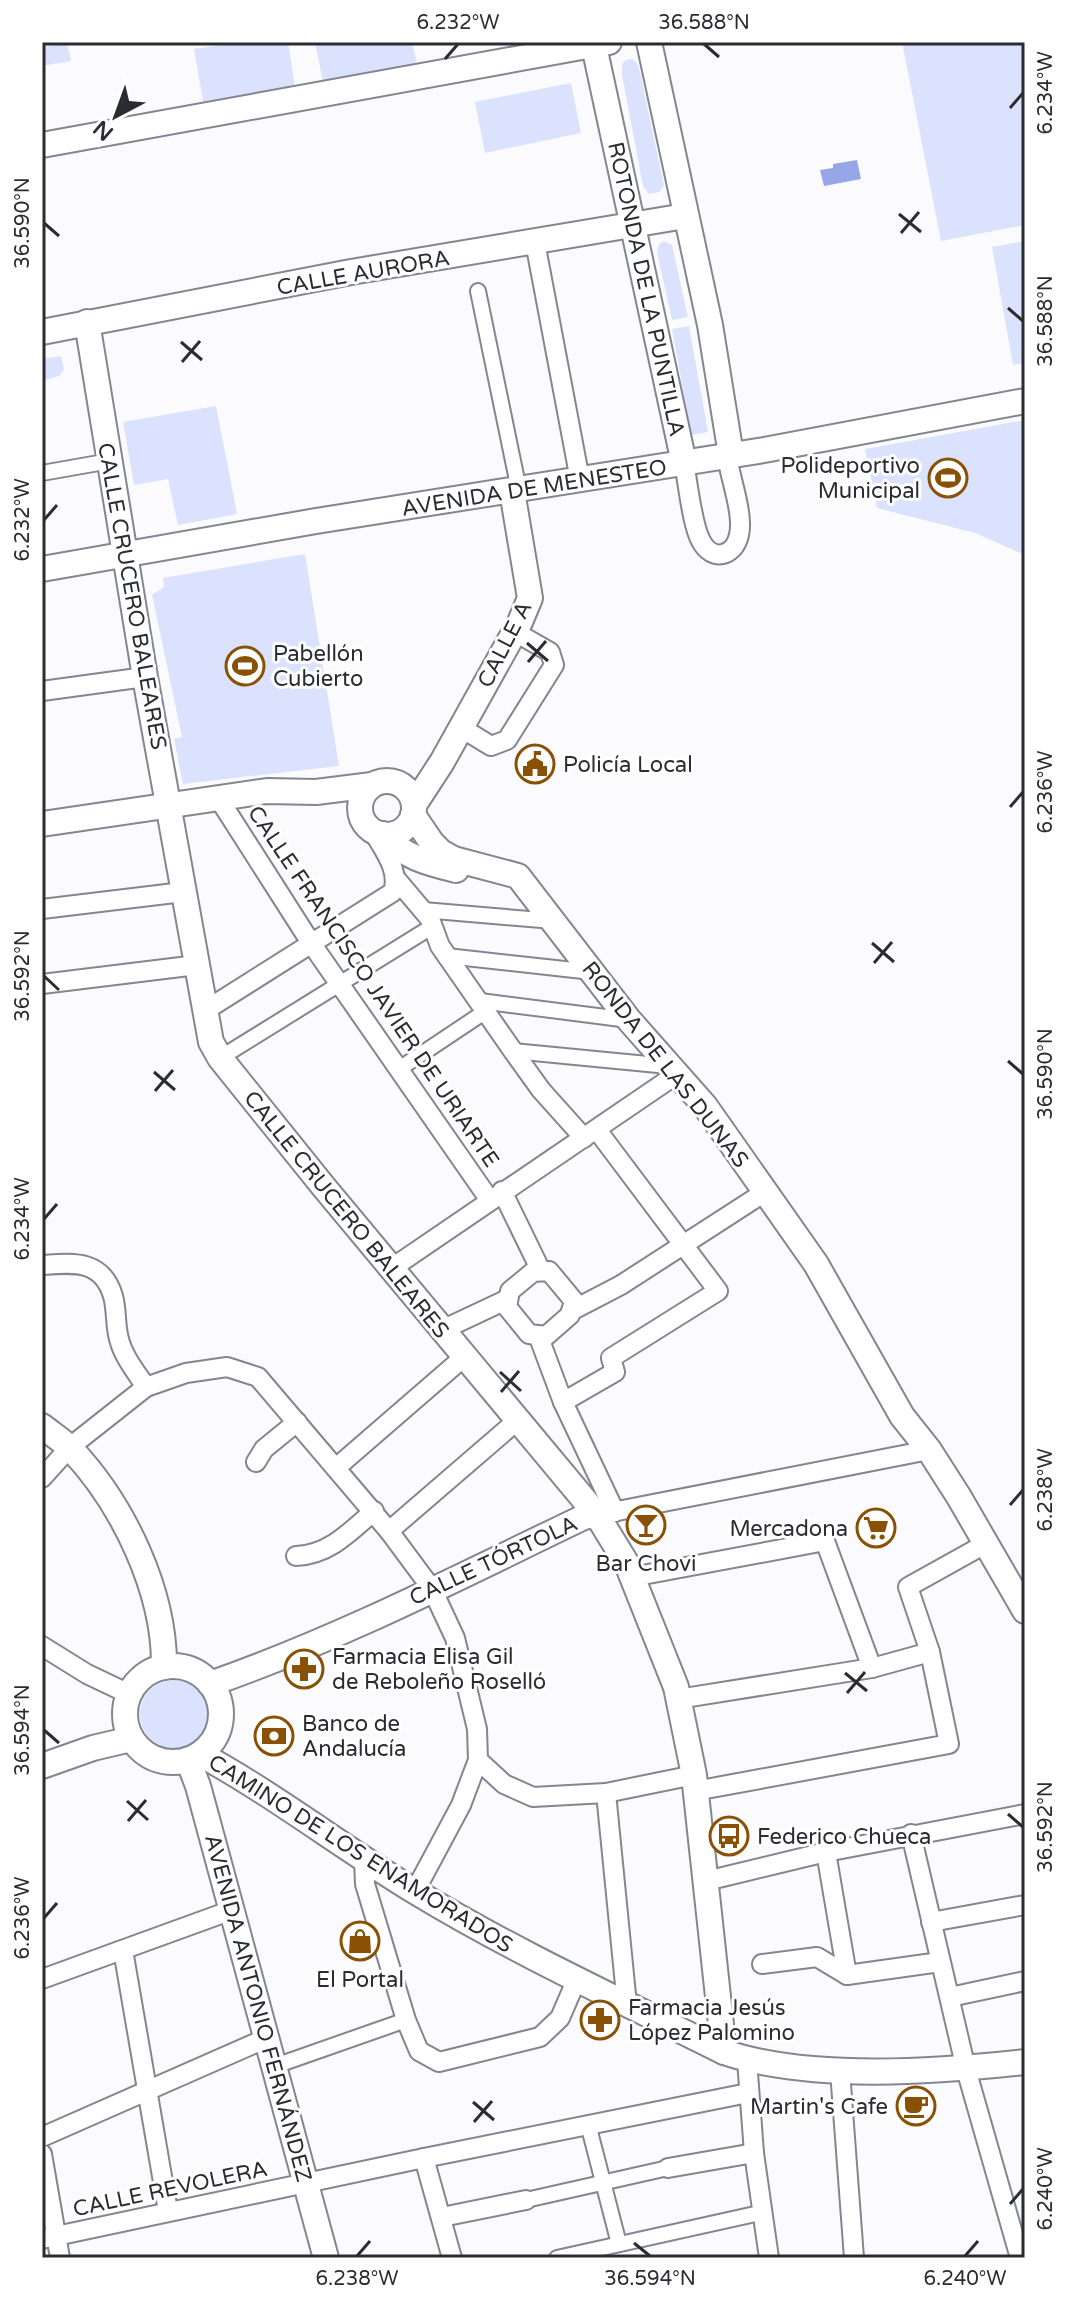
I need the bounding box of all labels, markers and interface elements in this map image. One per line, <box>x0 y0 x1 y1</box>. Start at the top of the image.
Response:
text: 6.232°W <box>416 11 500 35</box>
text: 36.588°N <box>658 11 750 35</box>
text: 6.234°W <box>1034 51 1058 135</box>
north arrow <box>76 76 156 156</box>
text: N <box>88 115 119 146</box>
street label: ROTONDA DE LA PUNTILLA <box>602 140 690 439</box>
text: 36.590°N <box>11 177 35 269</box>
street label: CALLE AURORA <box>275 245 452 301</box>
text: 36.588°N <box>1034 275 1058 367</box>
street label: CALLE CRUCERO BALEARES <box>92 441 172 752</box>
place label: Polideportivo Municipal <box>780 453 920 504</box>
street label: AVENIDA DE MENESTEO <box>400 454 669 522</box>
sports icon: Polideportivo Municipal <box>927 457 969 499</box>
text: 6.232°W <box>11 478 35 562</box>
street label: CALLE A <box>472 597 538 692</box>
place label: Pabellón Cubierto <box>273 641 364 692</box>
sports icon: Pabellón Cubierto <box>224 645 266 687</box>
public building icon: Policía Local <box>514 743 556 785</box>
text: 6.236°W <box>1034 750 1058 834</box>
place label: Policía Local <box>563 752 693 778</box>
street label: CALLE FRANCISCO JAVIER DE URIARTE <box>242 801 504 1172</box>
text: 36.592°N <box>11 930 35 1022</box>
street label: RONDA DE LAS DUNAS <box>577 956 754 1173</box>
text: 36.590°N <box>1034 1028 1058 1120</box>
street label: CALLE CRUCERO BALEARES <box>238 1086 454 1344</box>
text: 6.234°W <box>11 1177 35 1261</box>
text: 6.238°W <box>1034 1448 1058 1532</box>
bar icon: Bar Chovi <box>625 1504 667 1546</box>
supermarket icon: Mercadona <box>855 1507 897 1549</box>
street label: CALLE TÓRTOLA <box>405 1510 582 1611</box>
place label: Mercadona <box>729 1516 848 1542</box>
place label: Bar Chovi <box>596 1551 696 1577</box>
place label: Farmacia Elisa Gil de Reboleño Roselló <box>332 1644 546 1695</box>
pharmacy icon: Farmacia Elisa Gil de Reboleño Roselló <box>283 1648 325 1690</box>
text: 36.594°N <box>11 1684 35 1776</box>
place label: Banco de Andalucía <box>302 1711 406 1762</box>
bank icon: Banco de Andalucía <box>253 1715 295 1757</box>
street label: CAMINO DE LOS ENAMORADOS <box>204 1749 517 1959</box>
text: 36.592°N <box>1034 1781 1058 1873</box>
bus stop icon: Federico Chueca <box>708 1815 750 1857</box>
place label: Federico Chueca <box>757 1824 931 1850</box>
street label: AVENIDA ANTONIO FERNÁNDEZ <box>199 1831 318 2185</box>
text: 6.236°W <box>11 1876 35 1960</box>
shop icon: El Portal <box>339 1920 381 1962</box>
place label: El Portal <box>316 1967 404 1993</box>
place label: Farmacia Jesús López Palomino <box>628 1995 795 2046</box>
pharmacy icon: Farmacia Jesús López Palomino <box>579 1999 621 2041</box>
cafe icon: Martin's Cafe <box>895 2085 937 2127</box>
place label: Martin's Cafe <box>750 2094 888 2120</box>
text: 6.240°W <box>1034 2147 1058 2231</box>
street label: CALLE REVOLERA <box>71 2156 270 2222</box>
text: 6.238°W <box>315 2267 399 2291</box>
text: 36.594°N <box>604 2267 696 2291</box>
text: 6.240°W <box>923 2267 1007 2291</box>

